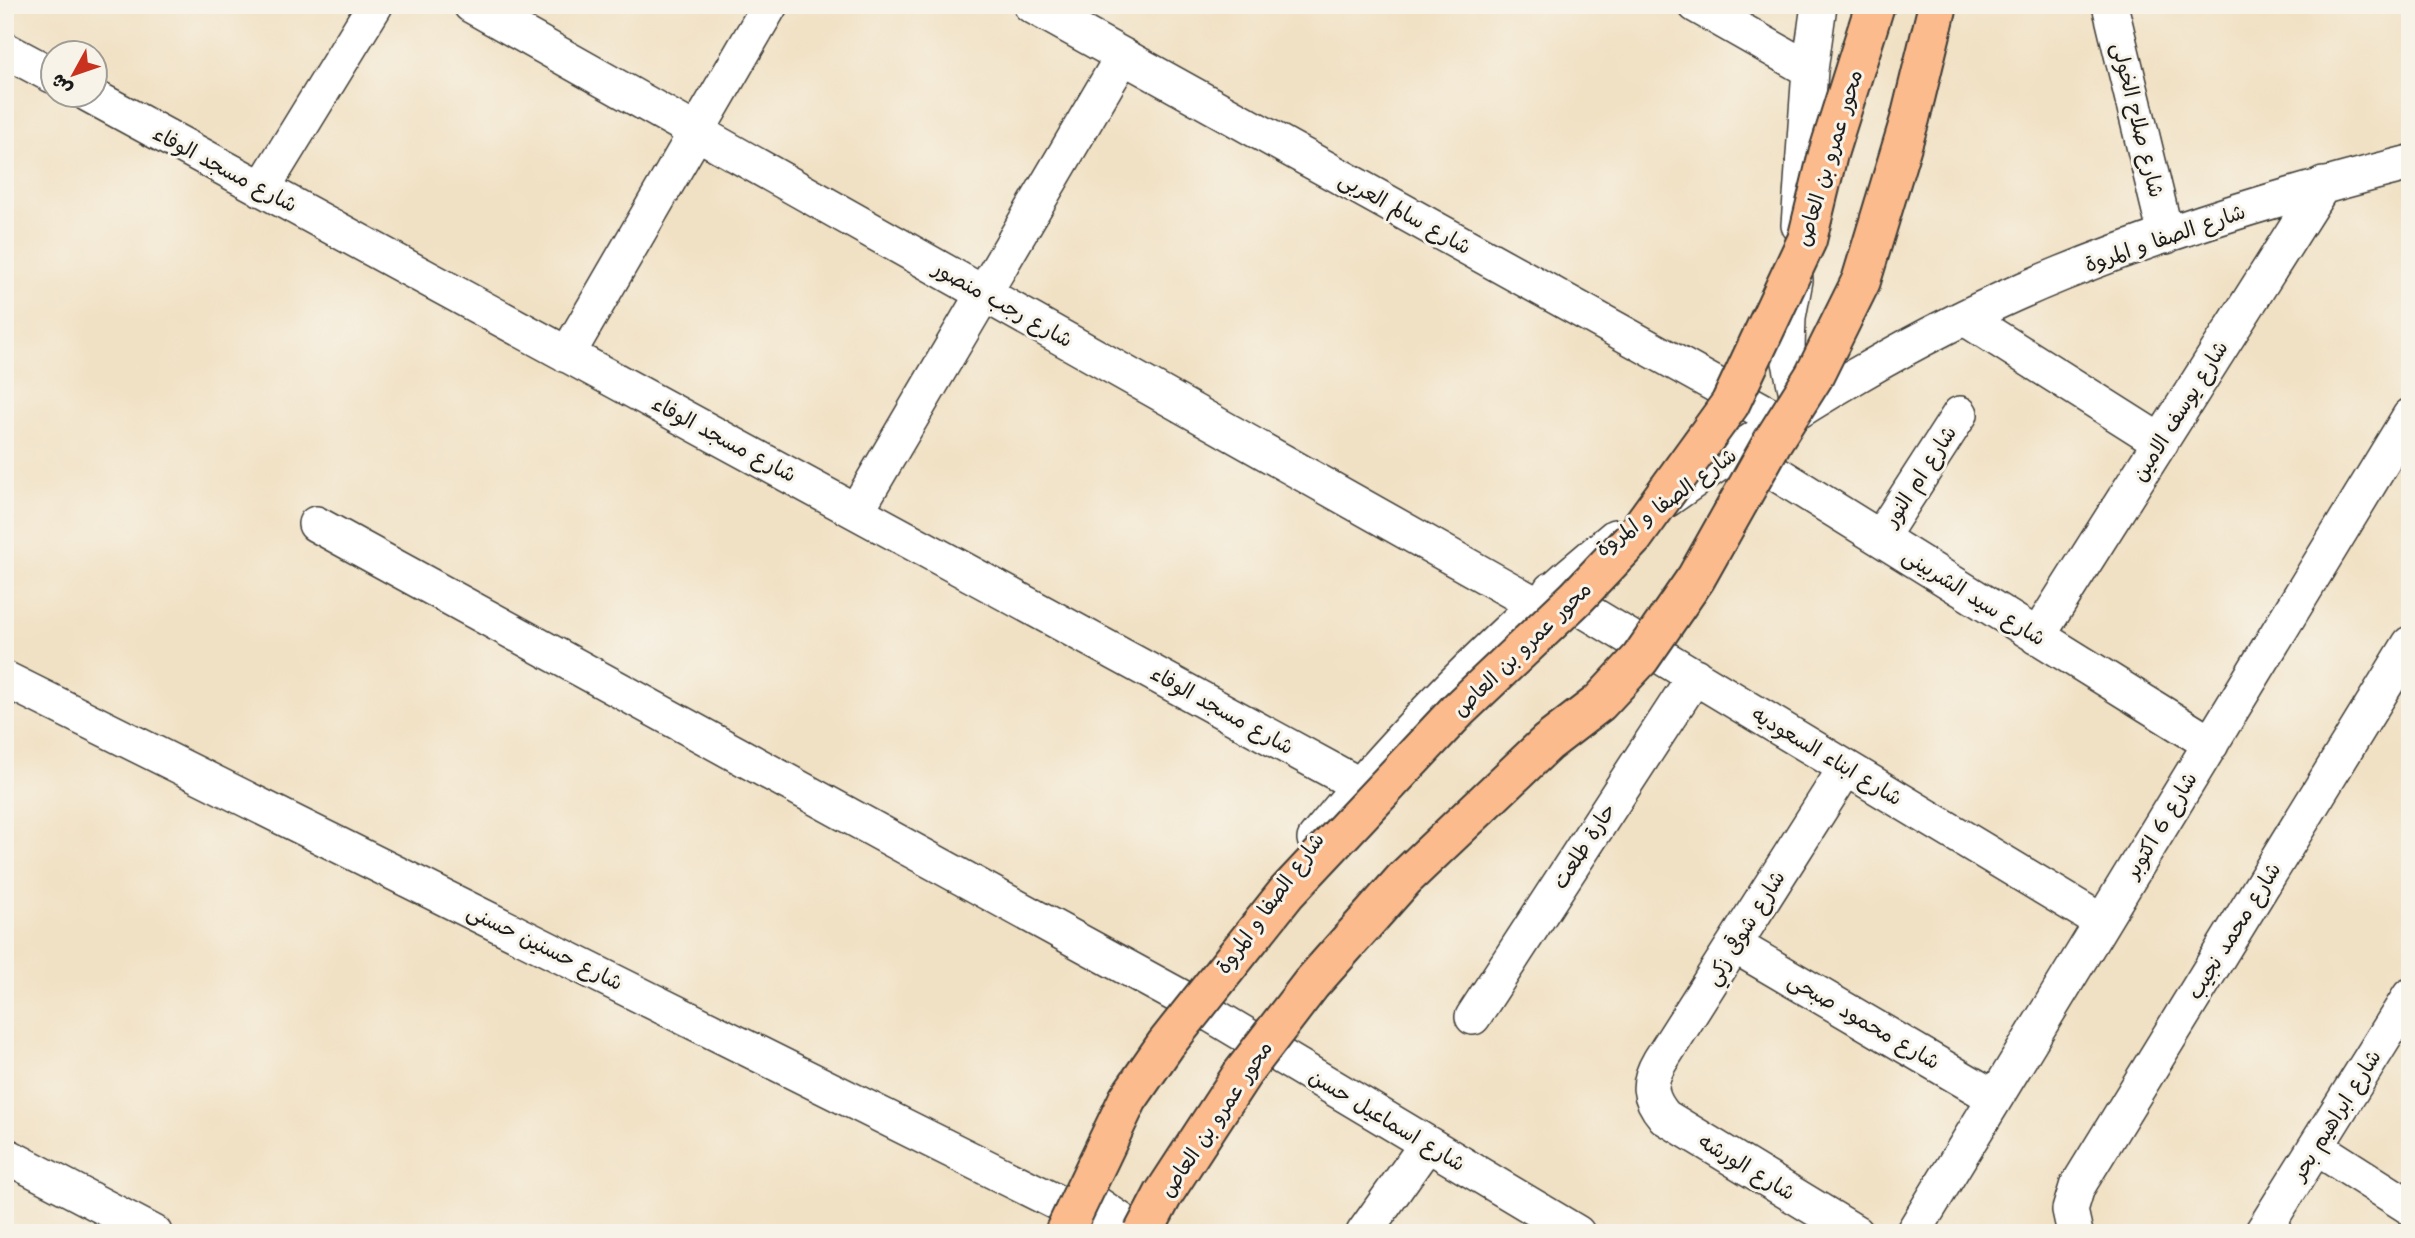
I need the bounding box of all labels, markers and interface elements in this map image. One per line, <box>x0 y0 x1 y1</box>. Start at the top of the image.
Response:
north arrow <box>38 38 108 108</box>
street label: شارع صلاح الخولى <box>2104 40 2171 201</box>
street label: محور عمرو بن العاص <box>1789 66 1869 250</box>
text: ش <box>45 68 78 101</box>
street label: شارع مسجد الوفاء <box>147 119 302 220</box>
street label: شارع سالم العربى <box>1333 165 1476 263</box>
street label: شارع الصفا و المروة <box>2081 197 2249 280</box>
street label: شارع رجب منصور <box>926 253 1078 355</box>
street label: شارع يوسف الامين <box>2125 335 2235 487</box>
street label: شارع مسجد الوفاء <box>646 389 801 490</box>
street label: شارع ام النور <box>1876 420 1965 535</box>
street label: شارع الصفا و المروة <box>1590 441 1743 564</box>
street label: شارع سيد الشربينى <box>1897 542 2051 653</box>
street label: محور عمرو بن العاص <box>1446 575 1598 723</box>
street label: شارع مسجد الوفاء <box>1145 659 1299 762</box>
street label: شارع ابناء السعوديه <box>1746 700 1907 813</box>
street label: شارع 6 اكتوبر <box>2117 767 2205 886</box>
street label: حارة طلعت <box>1546 798 1622 894</box>
street label: شارع الصفا و المروة <box>1209 827 1332 980</box>
street label: شارع محمد نجيب <box>2181 857 2288 1005</box>
street label: شارع شوقى زكي <box>1699 865 1796 993</box>
street label: شارع حسنين حسنى <box>462 897 628 998</box>
street label: شارع محمود صبحى <box>1782 966 1945 1077</box>
street label: محور عمرو بن العاص <box>1153 1035 1279 1203</box>
street label: شارع ابراهيم بحر <box>2283 1044 2389 1189</box>
street label: شارع اسماعيل حسن <box>1303 1062 1470 1179</box>
street label: شارع الورشه <box>1693 1127 1801 1208</box>

